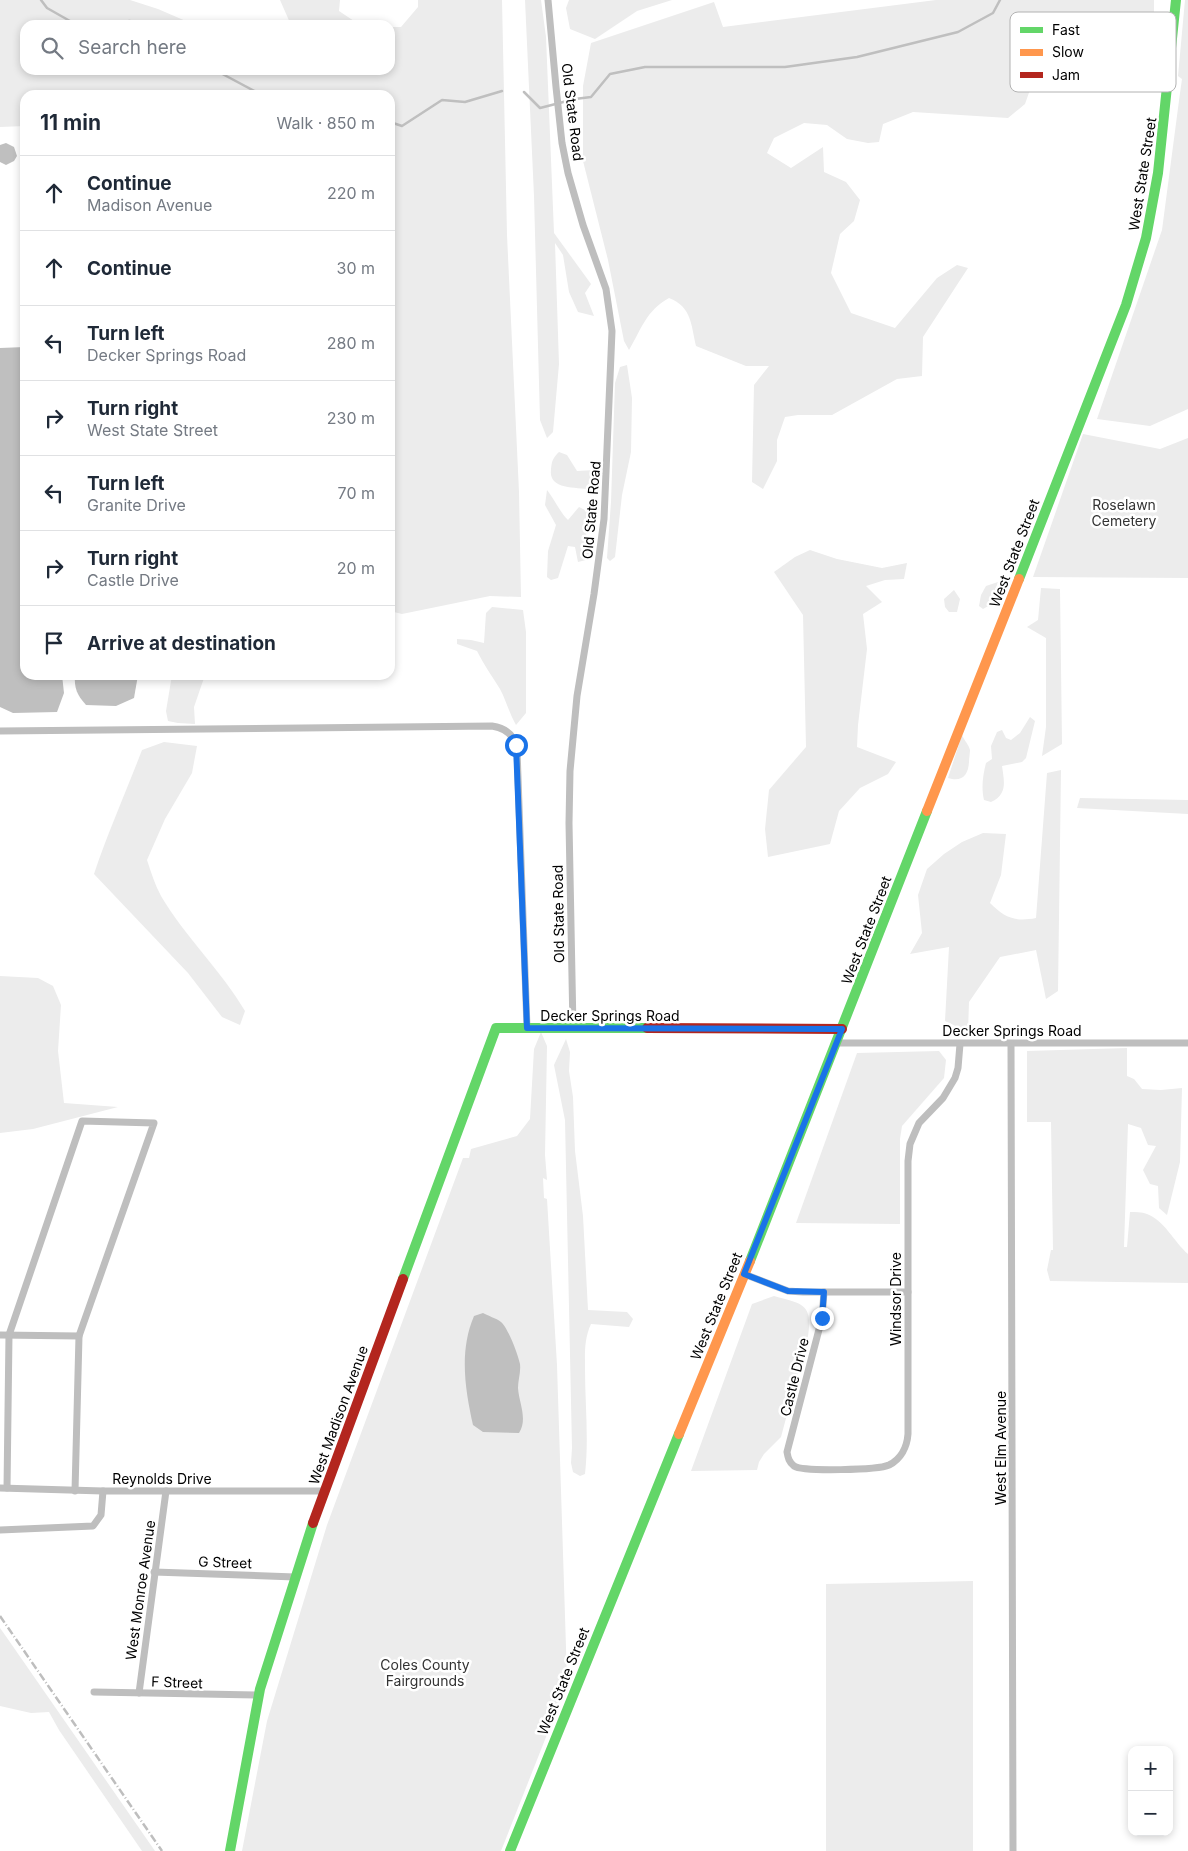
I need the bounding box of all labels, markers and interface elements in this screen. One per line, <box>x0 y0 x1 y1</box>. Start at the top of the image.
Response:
legend <box>1010 12 1176 92</box>
search box <box>20 20 395 75</box>
text: Fast <box>1052 21 1080 38</box>
icon: search <box>38 34 66 62</box>
text: Search here <box>78 36 187 59</box>
text: Slow <box>1052 43 1084 60</box>
street label: Old State Road <box>559 62 587 162</box>
text: Jam <box>1052 66 1080 83</box>
text: 11 min <box>40 110 101 135</box>
text: Walk · 850 m <box>277 113 375 133</box>
street label: West State Street <box>1125 116 1159 232</box>
text: Continue <box>87 172 172 195</box>
icon: ahead <box>40 179 68 207</box>
text: 220 m <box>327 183 375 203</box>
text: Madison Avenue <box>87 195 212 215</box>
icon: ahead <box>40 254 68 282</box>
text: Continue <box>87 257 172 280</box>
text: 30 m <box>337 258 375 278</box>
text: Turn left <box>87 322 165 345</box>
icon: left <box>40 329 68 357</box>
text: 280 m <box>327 333 375 353</box>
text: Decker Springs Road <box>87 345 246 365</box>
text: Turn right <box>87 397 178 420</box>
icon: right <box>40 404 68 432</box>
text: 230 m <box>327 408 375 428</box>
text: West State Street <box>87 420 218 440</box>
street label: Old State Road <box>578 460 604 560</box>
text: Turn left <box>87 472 165 495</box>
icon: left <box>40 479 68 507</box>
text: 70 m <box>338 483 375 503</box>
text: Granite Drive <box>87 495 186 515</box>
street label: West State Street <box>986 496 1043 610</box>
park label: Roselawn Cemetery <box>1092 496 1157 529</box>
text: Turn right <box>87 547 178 570</box>
icon: right <box>40 554 68 582</box>
text: 20 m <box>337 558 375 578</box>
text: Castle Drive <box>87 570 179 590</box>
icon: arrive <box>40 629 68 657</box>
text: Arrive at destination <box>87 632 276 655</box>
route start <box>505 734 528 757</box>
street label: Old State Road <box>549 865 567 963</box>
street label: West State Street <box>838 873 895 987</box>
street label: Decker Springs Road <box>540 1007 680 1024</box>
street label: Decker Springs Road <box>942 1022 1082 1039</box>
street label: West State Street <box>687 1249 746 1362</box>
street label: Windsor Drive <box>887 1252 904 1346</box>
route end <box>811 1307 834 1330</box>
street label: Castle Drive <box>776 1336 812 1418</box>
street label: West Madison Avenue <box>305 1343 371 1487</box>
street label: West Elm Avenue <box>992 1391 1009 1505</box>
street label: Reynolds Drive <box>112 1470 212 1487</box>
street label: West Monroe Avenue <box>122 1519 158 1661</box>
street label: G Street <box>198 1553 253 1571</box>
street label: West State Street <box>534 1624 593 1737</box>
park label: Coles County Fairgrounds <box>380 1656 470 1689</box>
street label: F Street <box>151 1673 204 1691</box>
map controls <box>1128 1746 1173 1836</box>
button: + <box>1128 1746 1173 1791</box>
button: − <box>1128 1791 1173 1836</box>

